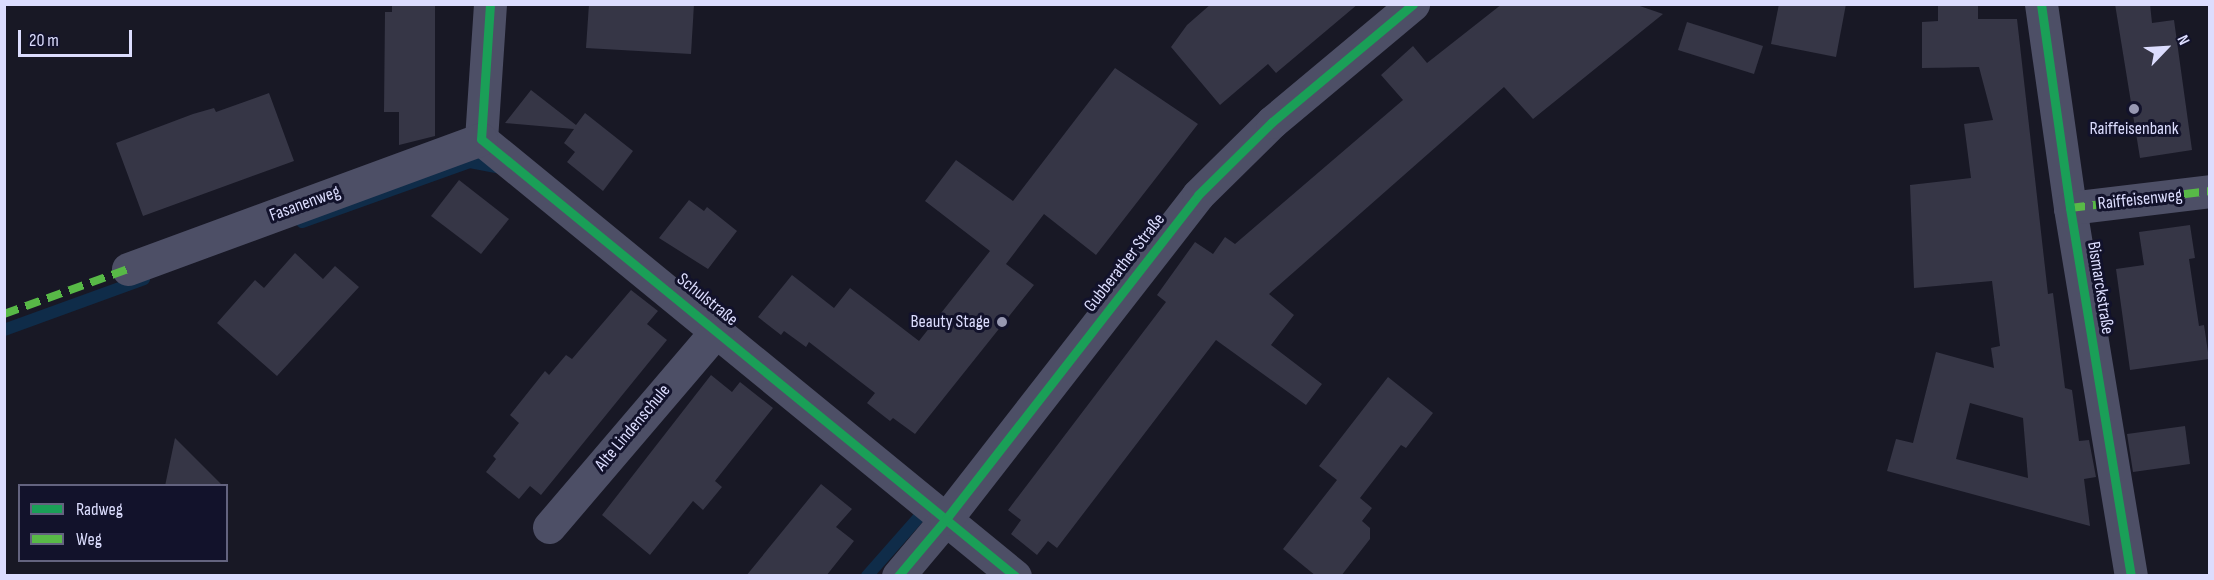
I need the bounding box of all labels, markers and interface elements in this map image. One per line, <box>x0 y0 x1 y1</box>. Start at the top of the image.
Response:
scale bar <box>21 18 135 56</box>
north arrow <box>2136 18 2196 78</box>
text: 20 m <box>29 30 59 51</box>
text: N <box>2172 32 2193 48</box>
marker: Raiffeisenbank <box>2127 102 2141 116</box>
place label: Raiffeisenbank <box>2089 118 2179 140</box>
street label: Fasanenweg <box>267 181 343 227</box>
street label: Raiffeisenweg <box>2097 185 2183 215</box>
street label: Gubberather Straße <box>1080 210 1170 316</box>
street label: Bismarckstraße <box>2082 240 2118 336</box>
street label: Schulstraße <box>672 269 742 331</box>
place label: Beauty Stage <box>911 311 990 333</box>
marker: Beauty Stage <box>995 315 1009 329</box>
street label: Alte Lindenschule <box>591 380 675 476</box>
legend <box>18 484 228 562</box>
text: Radweg <box>76 499 123 520</box>
text: Weg <box>76 529 102 550</box>

